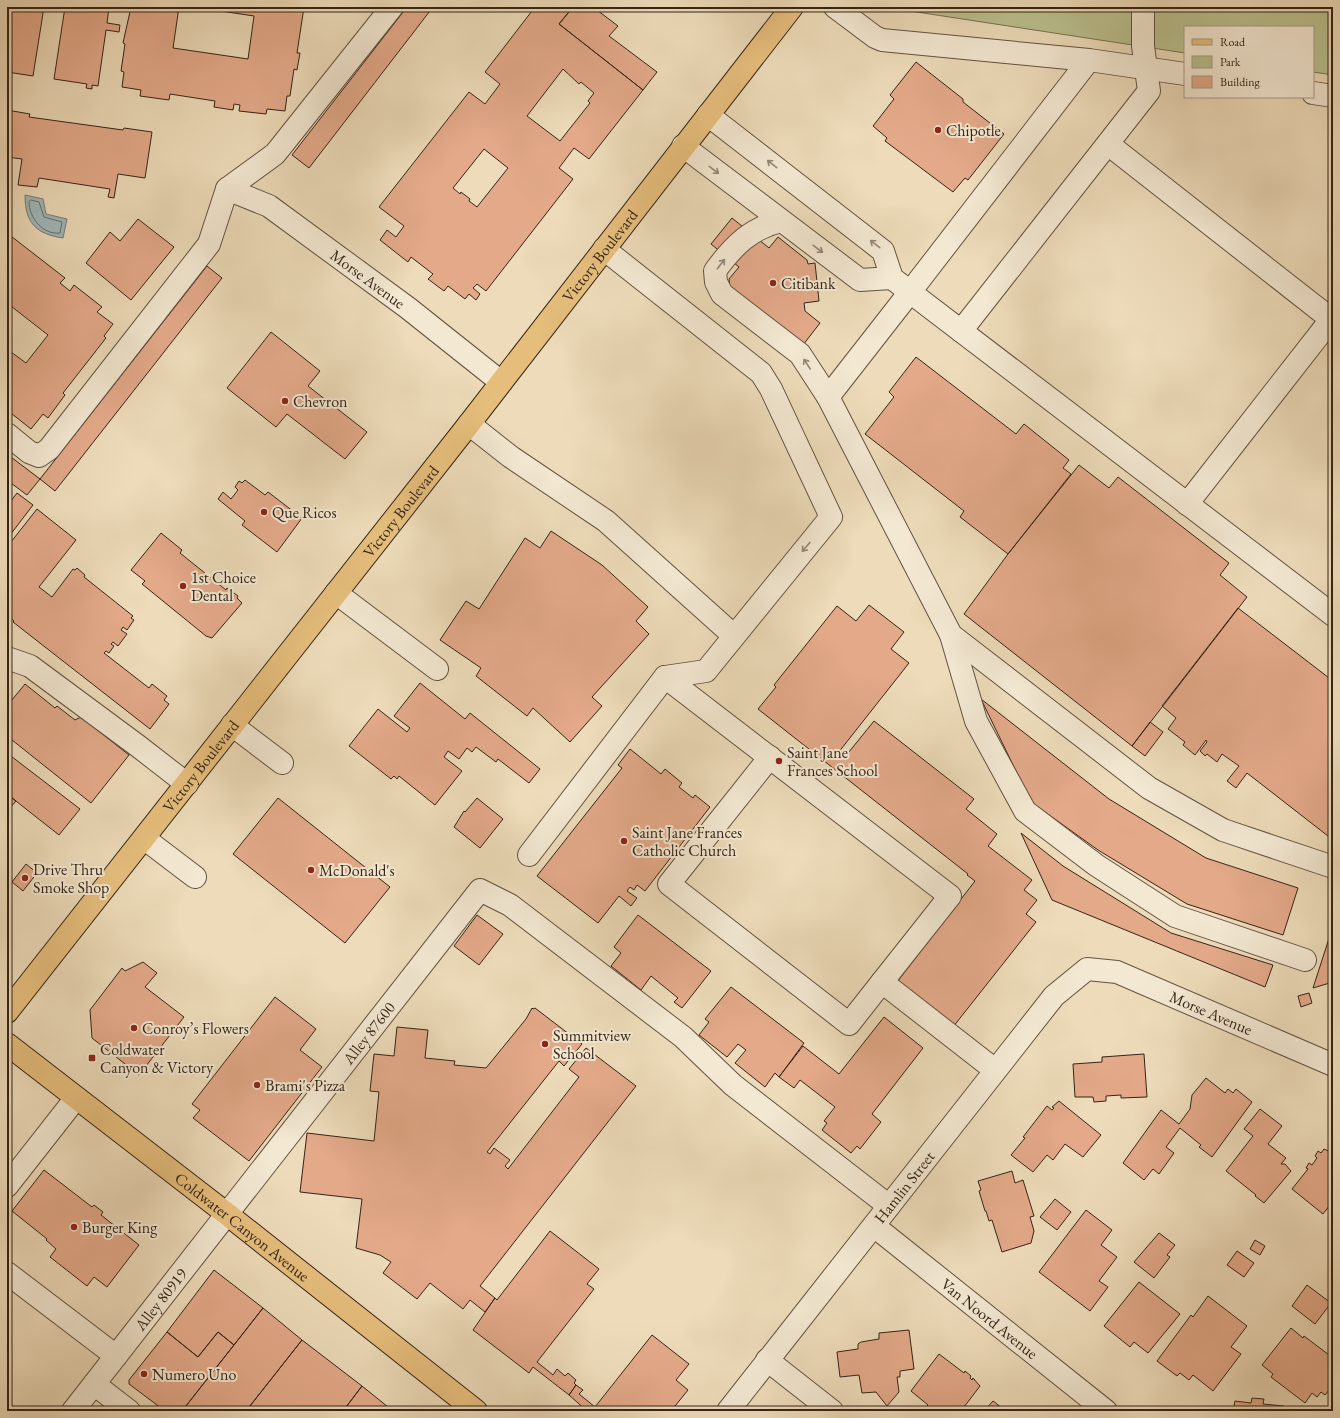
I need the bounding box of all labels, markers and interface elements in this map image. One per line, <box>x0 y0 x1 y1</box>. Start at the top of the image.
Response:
legend <box>1184 26 1314 98</box>
text: Road <box>1220 34 1246 50</box>
text: Park <box>1220 54 1241 70</box>
text: Building <box>1220 74 1261 90</box>
place label: Chipotle <box>946 120 1001 141</box>
marker: Chipotle <box>933 125 943 135</box>
one-way arrow <box>767 160 778 168</box>
one-way arrow <box>709 166 720 174</box>
street label: Victory Boulevard <box>557 204 643 306</box>
one-way arrow <box>869 240 880 249</box>
street label: Morse Avenue <box>326 244 410 313</box>
one-way arrow <box>812 244 823 253</box>
one-way arrow <box>717 258 725 269</box>
place label: Citibank <box>781 273 836 294</box>
marker: Citibank <box>768 278 778 288</box>
one-way arrow <box>803 359 811 370</box>
place label: Chevron <box>293 391 348 412</box>
marker: Chevron <box>280 396 290 406</box>
street label: Victory Boulevard <box>358 460 444 562</box>
place label: Que Ricos <box>272 502 337 523</box>
marker: Que Ricos <box>259 507 269 517</box>
one-way arrow <box>802 542 810 553</box>
place label: 1st Choice Dental <box>191 567 256 606</box>
marker: 1st Choice Dental <box>178 581 188 591</box>
street label: Victory Boulevard <box>158 715 244 816</box>
place label: Saint Jane Frances School <box>787 742 878 781</box>
marker: Saint Jane Frances School <box>774 756 784 766</box>
place label: Saint Jane Frances Catholic Church <box>632 822 742 861</box>
marker: Saint Jane Frances Catholic Church <box>619 836 629 846</box>
place label: Drive Thru Smoke Shop <box>33 859 109 898</box>
place label: McDonald's <box>319 860 395 881</box>
marker: McDonald's <box>306 865 316 875</box>
marker: Drive Thru Smoke Shop <box>20 873 30 883</box>
street label: Morse Avenue <box>1167 985 1256 1040</box>
street label: Alley 87600 <box>337 997 400 1069</box>
place label: Conroy’s Flowers <box>142 1018 249 1039</box>
marker: Conroy’s Flowers <box>129 1023 139 1033</box>
place label: Summitview School <box>553 1025 632 1064</box>
place label: Coldwater Canyon & Victory <box>100 1039 214 1078</box>
marker: Summitview School <box>540 1039 550 1049</box>
marker: Coldwater Canyon & Victory <box>87 1053 97 1063</box>
place label: Brami's Pizza <box>265 1075 346 1096</box>
marker: Brami's Pizza <box>252 1080 262 1090</box>
street label: Hamlin Street <box>869 1146 939 1227</box>
street label: Coldwater Canyon Avenue <box>171 1167 314 1286</box>
place label: Burger King <box>82 1217 158 1238</box>
marker: Burger King <box>69 1222 79 1232</box>
street label: Alley 80919 <box>129 1263 192 1335</box>
street label: Van Noord Avenue <box>937 1273 1043 1363</box>
place label: Numero Uno <box>152 1364 237 1385</box>
marker: Numero Uno <box>139 1369 149 1379</box>

